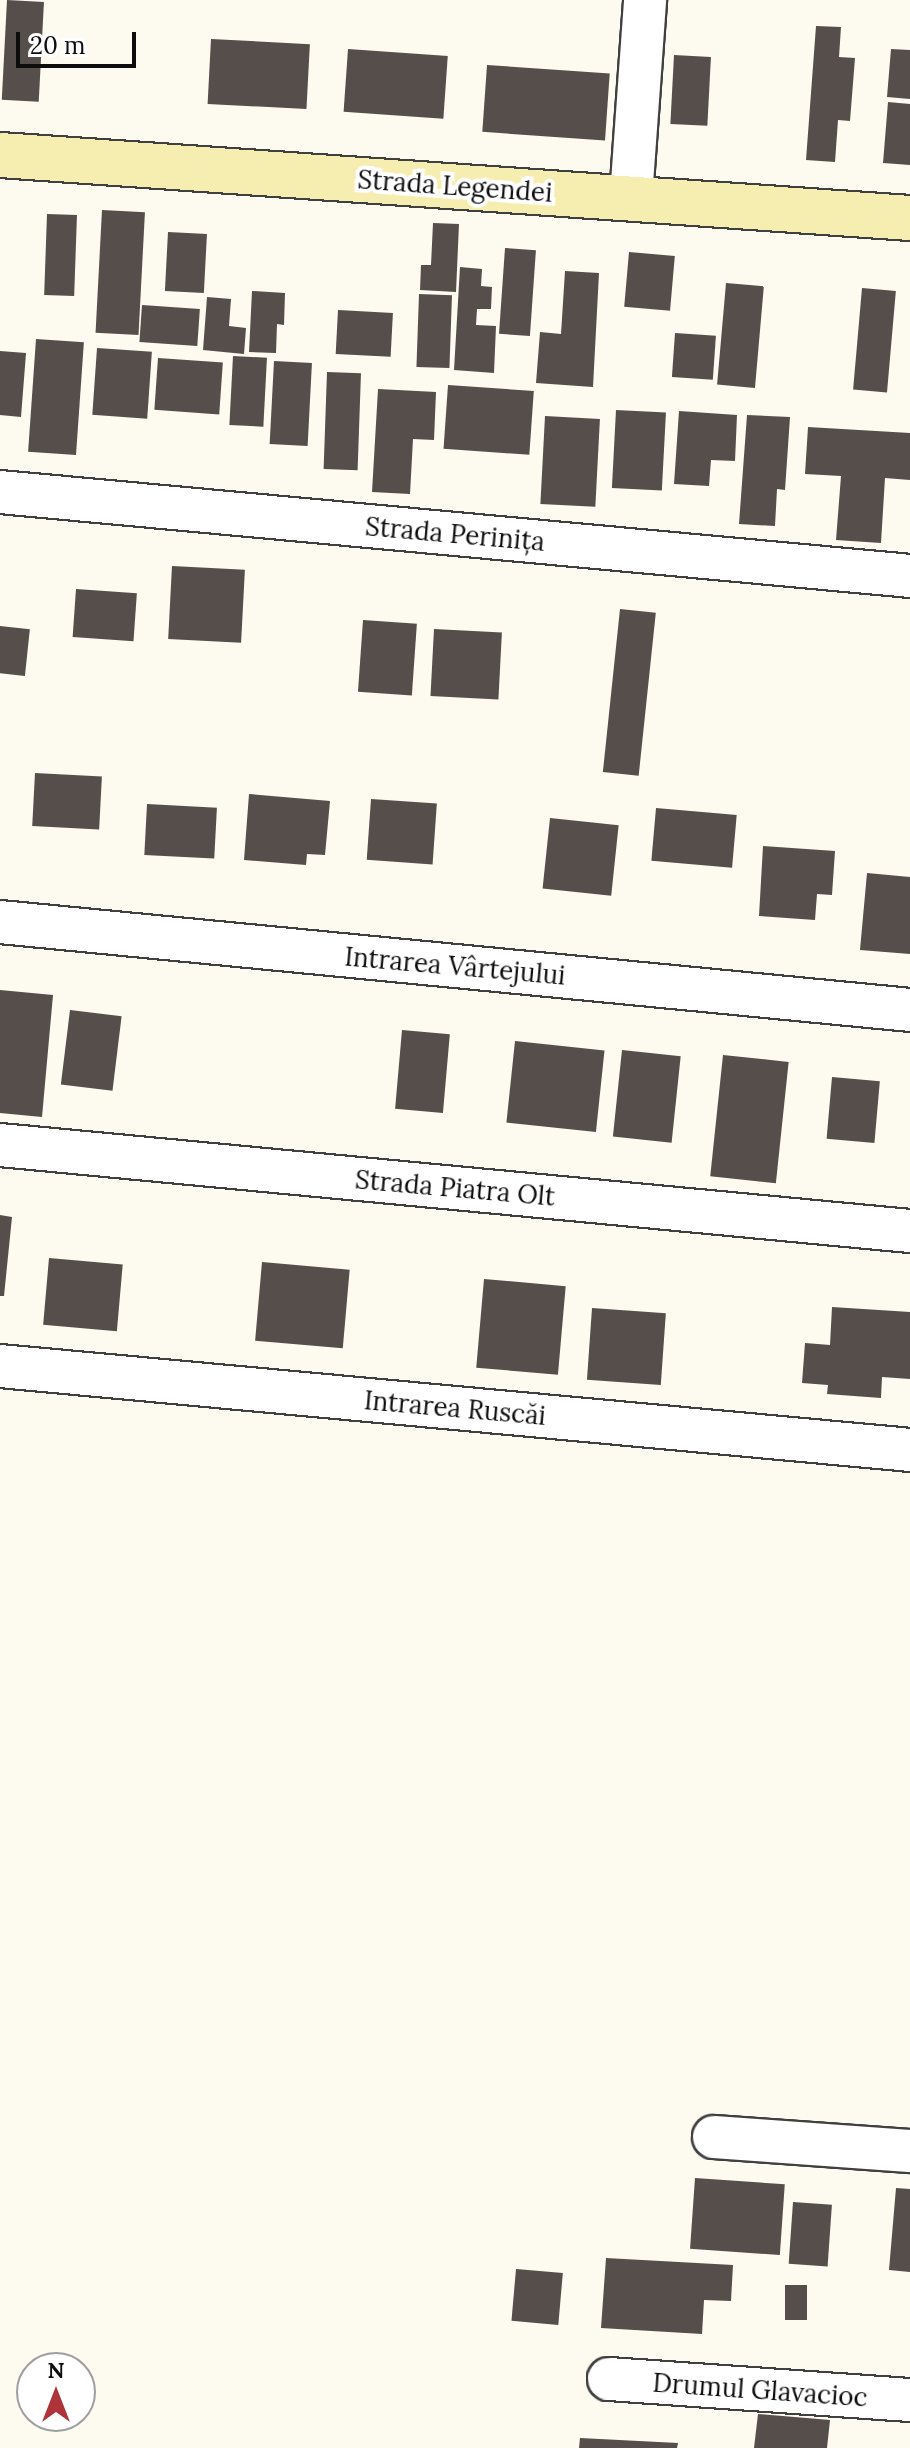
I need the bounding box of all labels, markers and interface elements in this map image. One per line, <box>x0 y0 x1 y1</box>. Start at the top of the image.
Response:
scale bar <box>20 16 140 66</box>
text: 20 m <box>30 30 86 61</box>
street label: Strada Legendei <box>357 164 553 208</box>
street label: Strada Perinița <box>364 511 546 557</box>
street label: Intrarea Vârtejului <box>343 941 567 991</box>
street label: Strada Piatra Olt <box>354 1164 556 1212</box>
street label: Intrarea Ruscăi <box>363 1385 547 1431</box>
north arrow <box>16 2352 96 2432</box>
text: N <box>47 2356 65 2384</box>
street label: Drumul Glavacioc <box>652 2367 868 2413</box>

